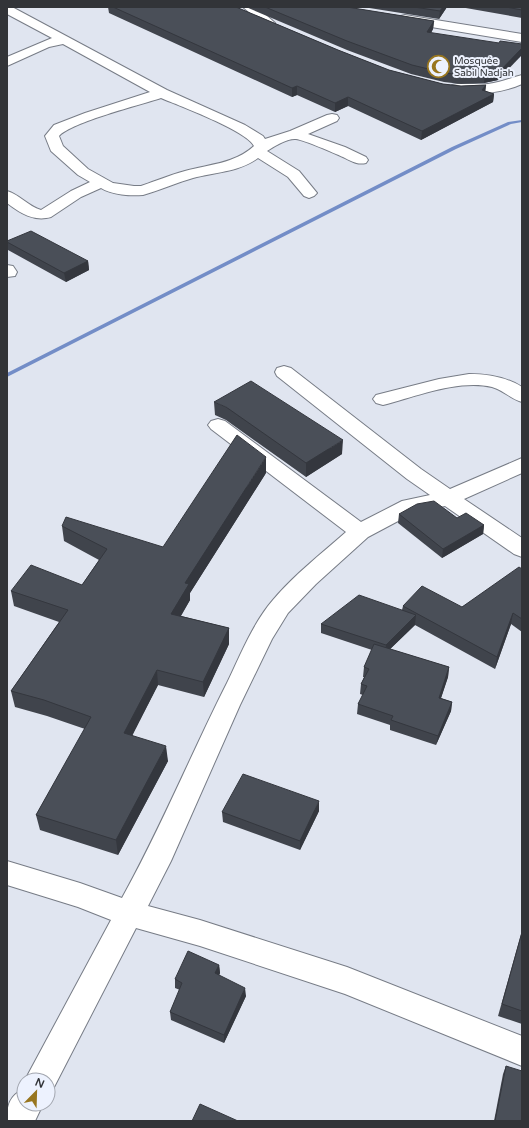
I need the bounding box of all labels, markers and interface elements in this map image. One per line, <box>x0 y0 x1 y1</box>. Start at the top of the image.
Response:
mosque icon: Mosquée Sabil Nadjah <box>426 54 452 80</box>
place label: Mosquée Sabil Nadjah <box>454 55 514 79</box>
north arrow <box>16 1072 56 1112</box>
text: N <box>33 1076 46 1091</box>

